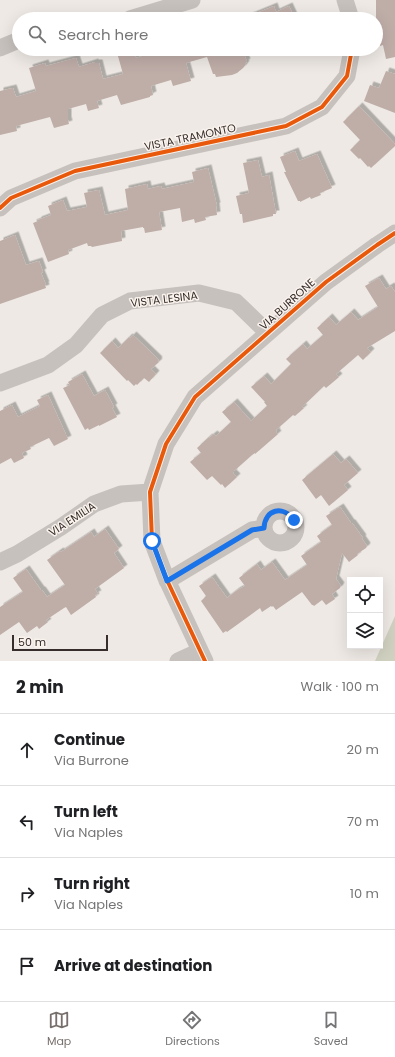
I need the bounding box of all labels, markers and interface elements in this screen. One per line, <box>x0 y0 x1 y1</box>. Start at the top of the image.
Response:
search box <box>12 12 383 56</box>
icon: search <box>26 23 48 45</box>
text: Search here <box>58 24 148 45</box>
street label: VISTA TRAMONTO <box>143 119 238 155</box>
street label: VIA BURRONE <box>256 275 318 333</box>
street label: VISTA LESINA <box>129 287 199 311</box>
street label: VIA EMILIA <box>45 497 99 540</box>
route end <box>285 511 303 529</box>
route start <box>143 532 161 550</box>
map controls <box>347 577 383 649</box>
button: locate <box>347 577 383 613</box>
button: layers <box>347 613 383 649</box>
scale bar <box>12 633 108 652</box>
text: 50 m <box>18 634 46 650</box>
text: 2 min <box>16 675 64 699</box>
text: Walk · 100 m <box>301 677 379 696</box>
text: Continue <box>54 729 125 750</box>
icon: ahead <box>16 739 38 761</box>
text: 20 m <box>346 740 379 759</box>
text: Via Burrone <box>54 751 129 770</box>
text: Turn left <box>54 801 118 822</box>
icon: left <box>16 811 38 833</box>
text: 70 m <box>347 812 379 831</box>
text: Via Naples <box>54 823 123 842</box>
text: Turn right <box>54 873 130 894</box>
icon: right <box>16 883 38 905</box>
text: 10 m <box>350 884 379 903</box>
text: Via Naples <box>54 895 123 914</box>
icon: arrive <box>16 955 38 977</box>
text: Arrive at destination <box>54 955 212 976</box>
tab: Map <box>47 1009 71 1050</box>
tab: Directions <box>165 1009 220 1050</box>
tab: Saved <box>314 1009 348 1050</box>

